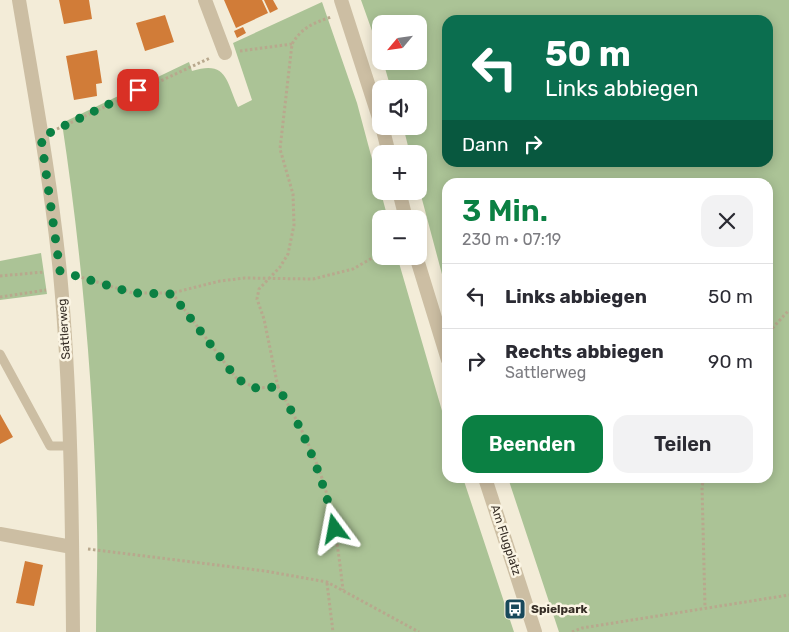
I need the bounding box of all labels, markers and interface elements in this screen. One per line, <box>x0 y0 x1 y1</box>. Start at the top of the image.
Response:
north arrow <box>372 15 428 70</box>
map controls <box>372 15 427 265</box>
text: 50 m <box>545 33 631 75</box>
icon: left <box>462 35 527 100</box>
pin <box>117 69 159 111</box>
text: Links abbiegen <box>545 75 699 102</box>
icon: arrive <box>124 76 152 104</box>
button: sound <box>372 80 427 135</box>
icon: right <box>519 130 547 158</box>
text: Dann <box>462 133 509 156</box>
button: + <box>372 145 427 200</box>
text: 3 Min. <box>462 193 548 229</box>
button: close <box>701 195 753 247</box>
button: − <box>372 210 427 265</box>
text: 230 m · 07:19 <box>462 230 561 249</box>
icon: left <box>462 282 490 310</box>
text: Links abbiegen <box>505 285 647 308</box>
text: 50 m <box>708 285 753 308</box>
street label: Sattlerweg <box>55 298 73 360</box>
text: Rechts abbiegen <box>505 340 664 363</box>
icon: right <box>462 347 490 375</box>
text: 90 m <box>708 350 753 373</box>
text: Sattlerweg <box>505 363 586 382</box>
button: Beenden <box>462 415 603 473</box>
button: Teilen <box>613 415 753 473</box>
position arrow <box>308 502 360 554</box>
street label: Am Flugplatz <box>488 503 524 577</box>
bus stop icon: Spielpark <box>503 597 527 621</box>
place label: Spielpark <box>531 602 588 616</box>

